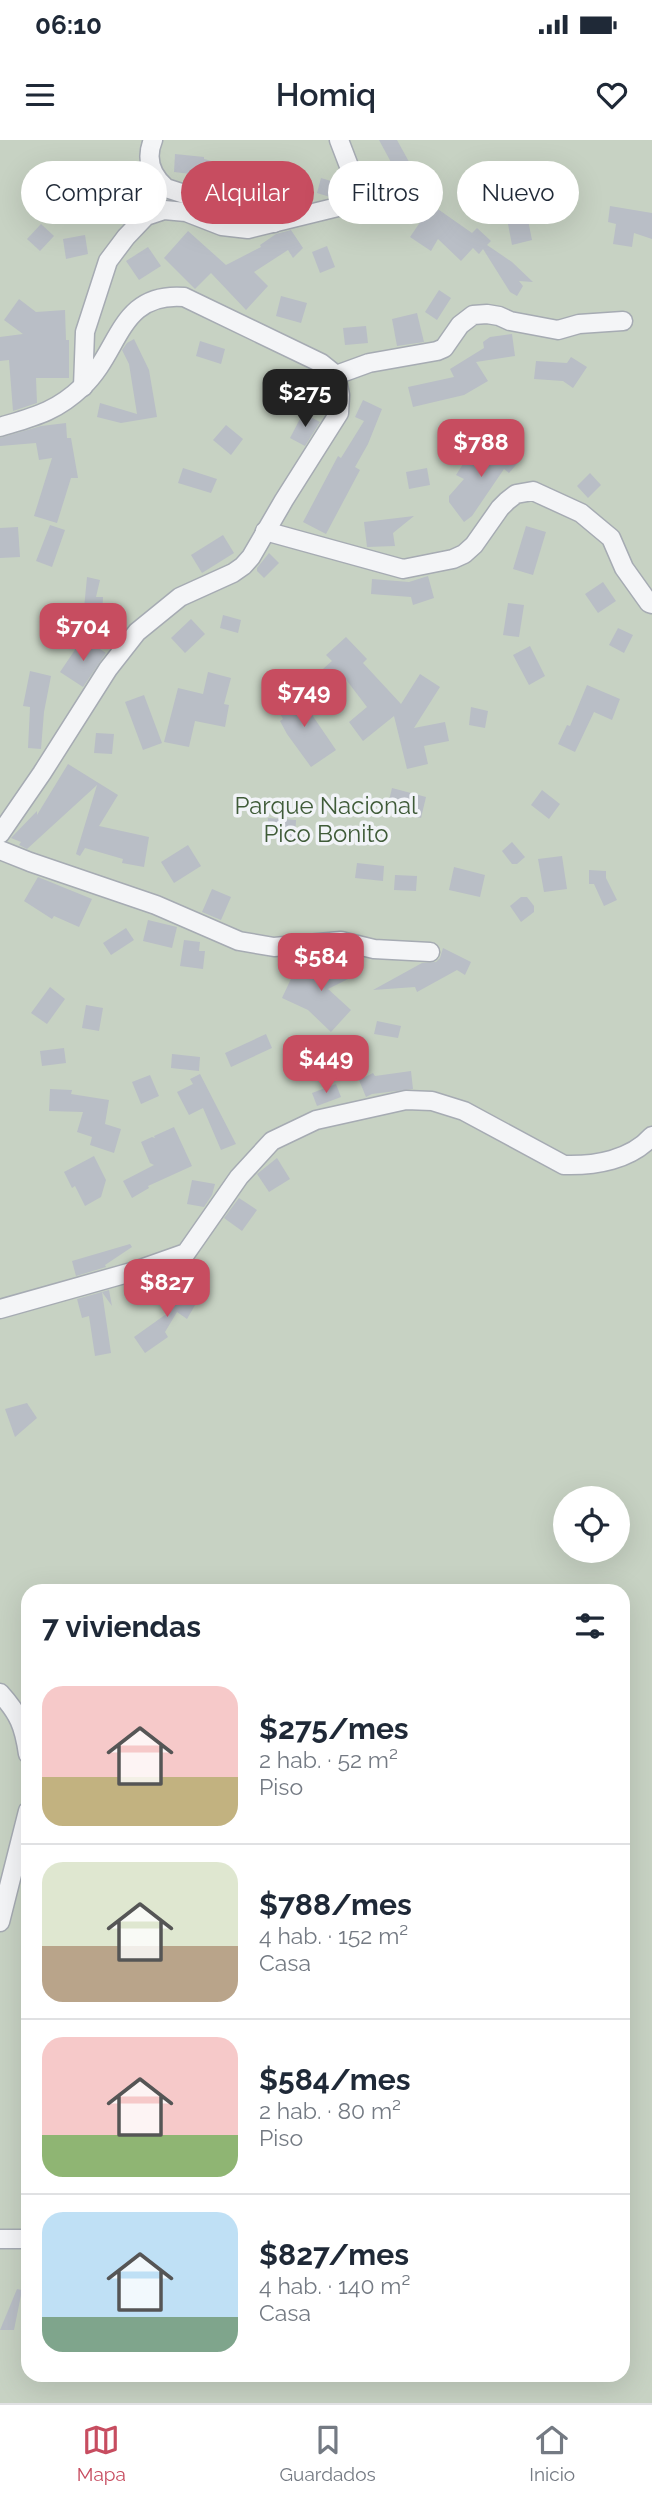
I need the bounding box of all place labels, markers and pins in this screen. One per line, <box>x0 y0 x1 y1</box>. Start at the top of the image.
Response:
pin: $275 <box>264 370 346 429</box>
pin: $788 <box>440 420 522 479</box>
pin: $704 <box>42 603 124 663</box>
pin: $749 <box>263 670 345 729</box>
pin: $584 <box>280 934 362 993</box>
pin: $449 <box>285 1035 367 1095</box>
pin: $827 <box>126 1260 208 1319</box>

